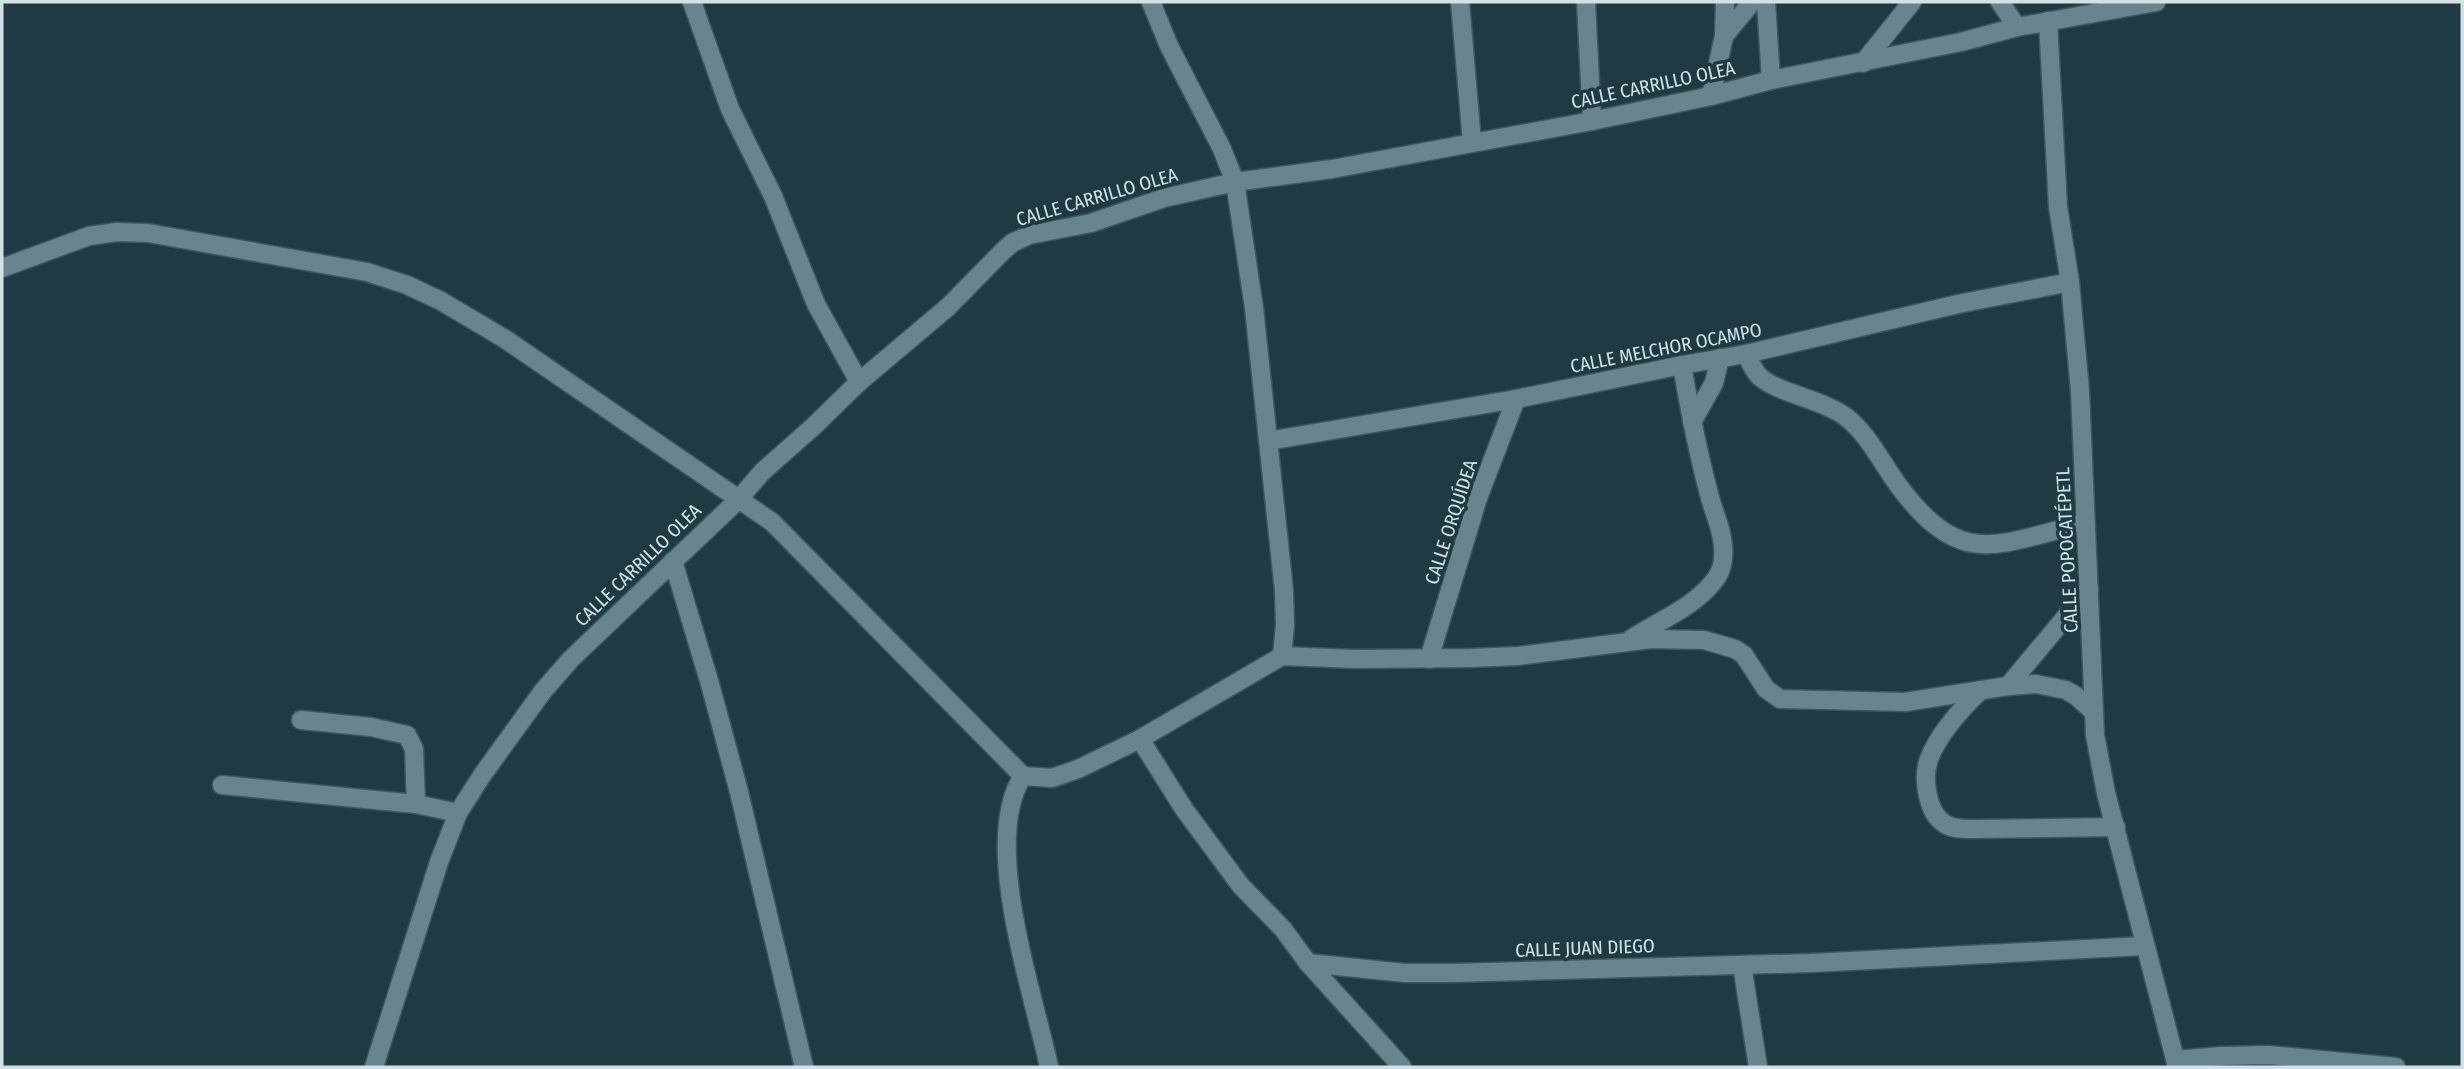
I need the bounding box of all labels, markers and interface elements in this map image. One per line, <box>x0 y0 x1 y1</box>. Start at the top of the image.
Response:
street label: CALLE CARRILLO OLEA <box>1569 56 1737 114</box>
street label: CALLE CARRILLO OLEA <box>1014 163 1180 231</box>
street label: CALLE MELCHOR OCAMPO <box>1568 318 1764 378</box>
street label: CALLE ORQUÍDEA <box>1420 457 1482 587</box>
street label: CALLE POPOCATÉPETL <box>2051 466 2083 634</box>
street label: CALLE CARRILLO OLEA <box>570 499 706 631</box>
street label: CALLE JUAN DIEGO <box>1515 934 1655 962</box>

